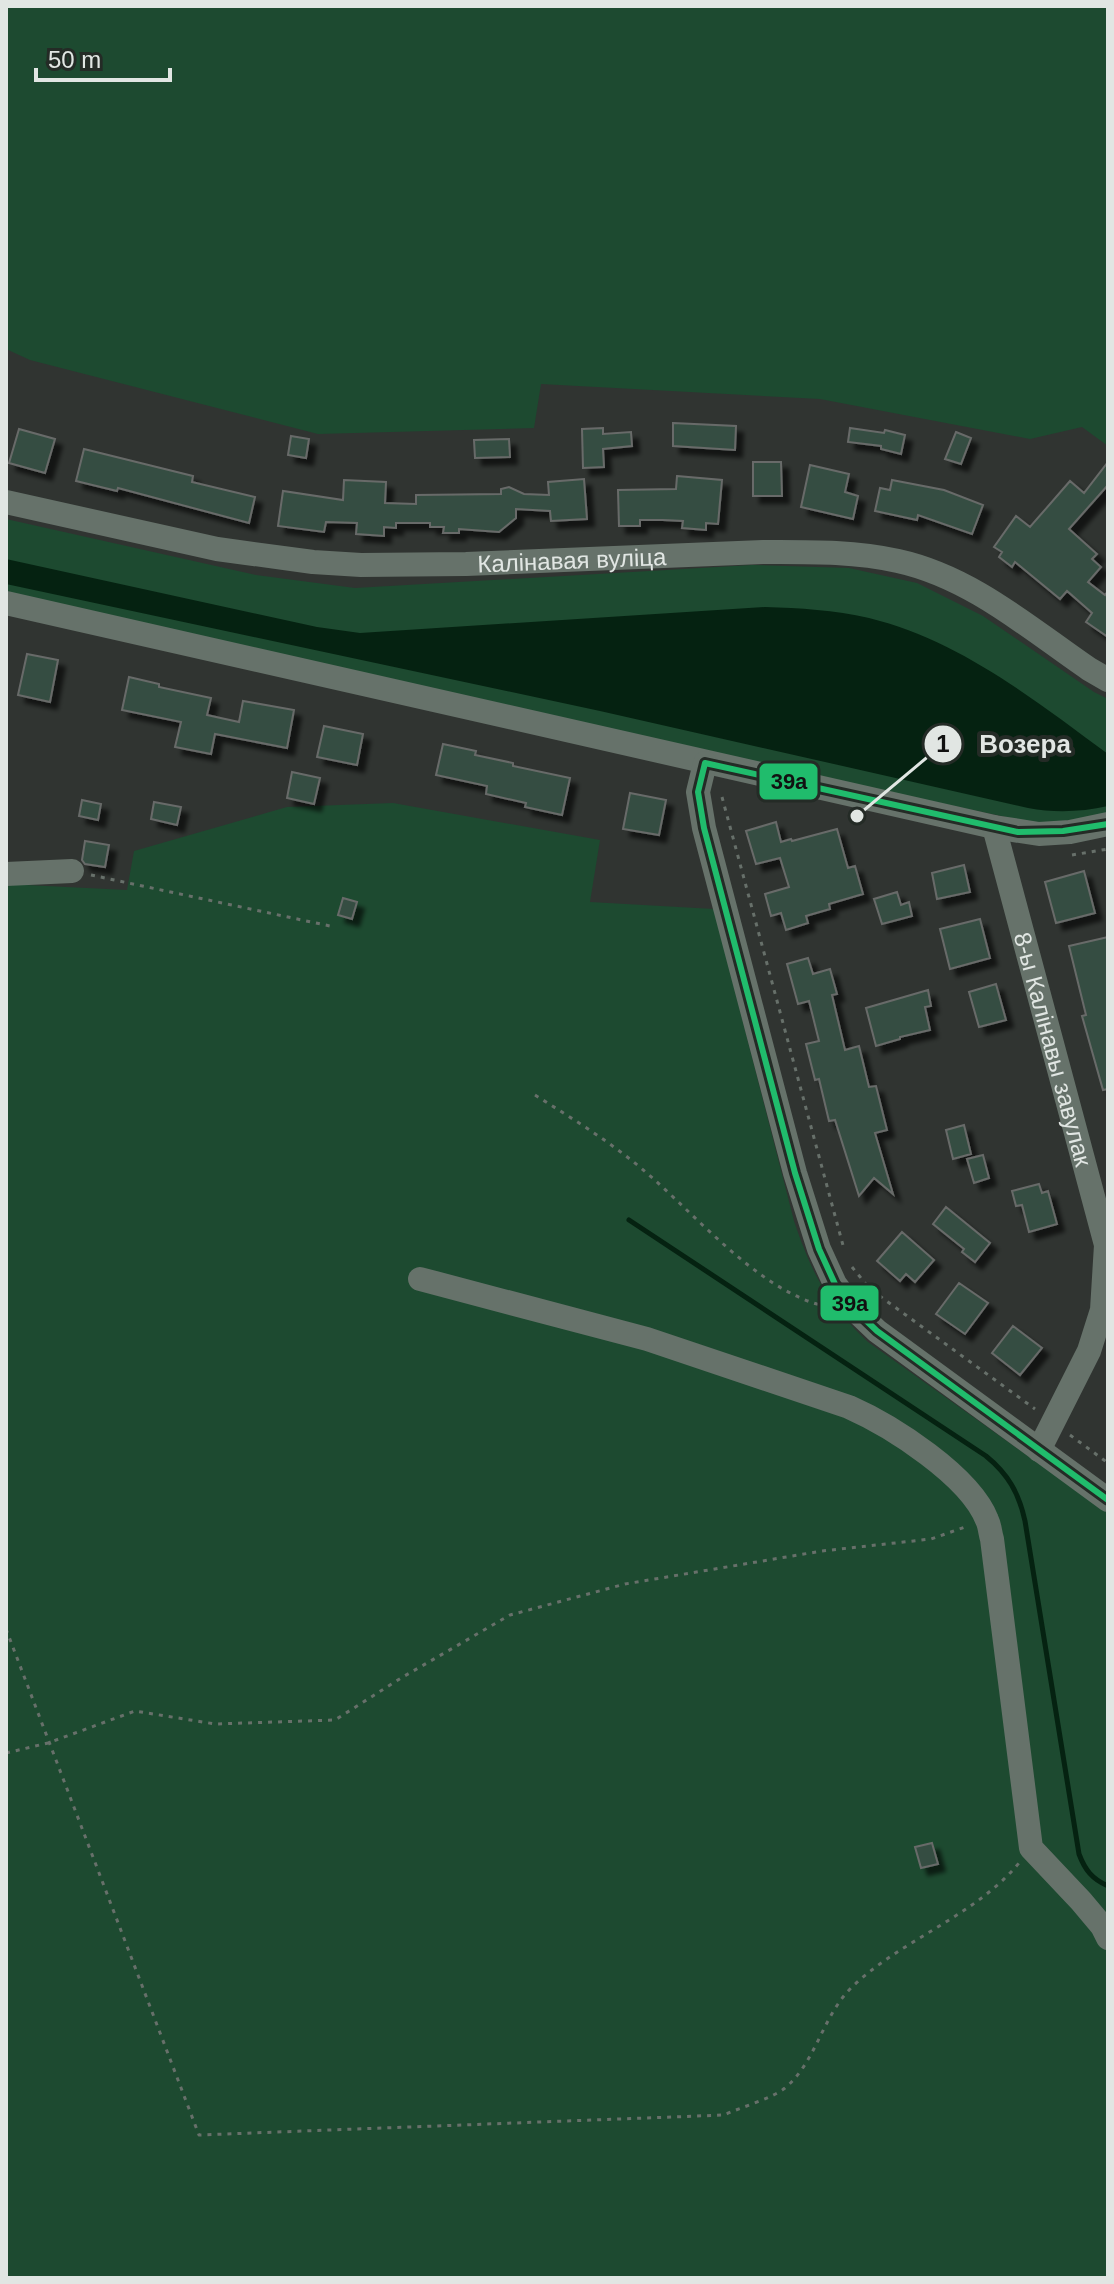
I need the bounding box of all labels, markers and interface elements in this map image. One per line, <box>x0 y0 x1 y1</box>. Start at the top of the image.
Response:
scale bar <box>36 32 170 82</box>
text: 50 m <box>48 46 101 73</box>
street label: Калінавая вуліца <box>477 542 667 577</box>
callout: Возера <box>923 719 1087 769</box>
text: Возера <box>979 729 1071 759</box>
text: 1 <box>936 730 950 757</box>
line badge: 39а <box>758 762 819 801</box>
text: 39а <box>771 769 808 794</box>
street label: 8-ы Калінавы завулак <box>1009 929 1098 1170</box>
line badge: 39а <box>819 1284 880 1322</box>
text: 39а <box>832 1291 869 1316</box>

